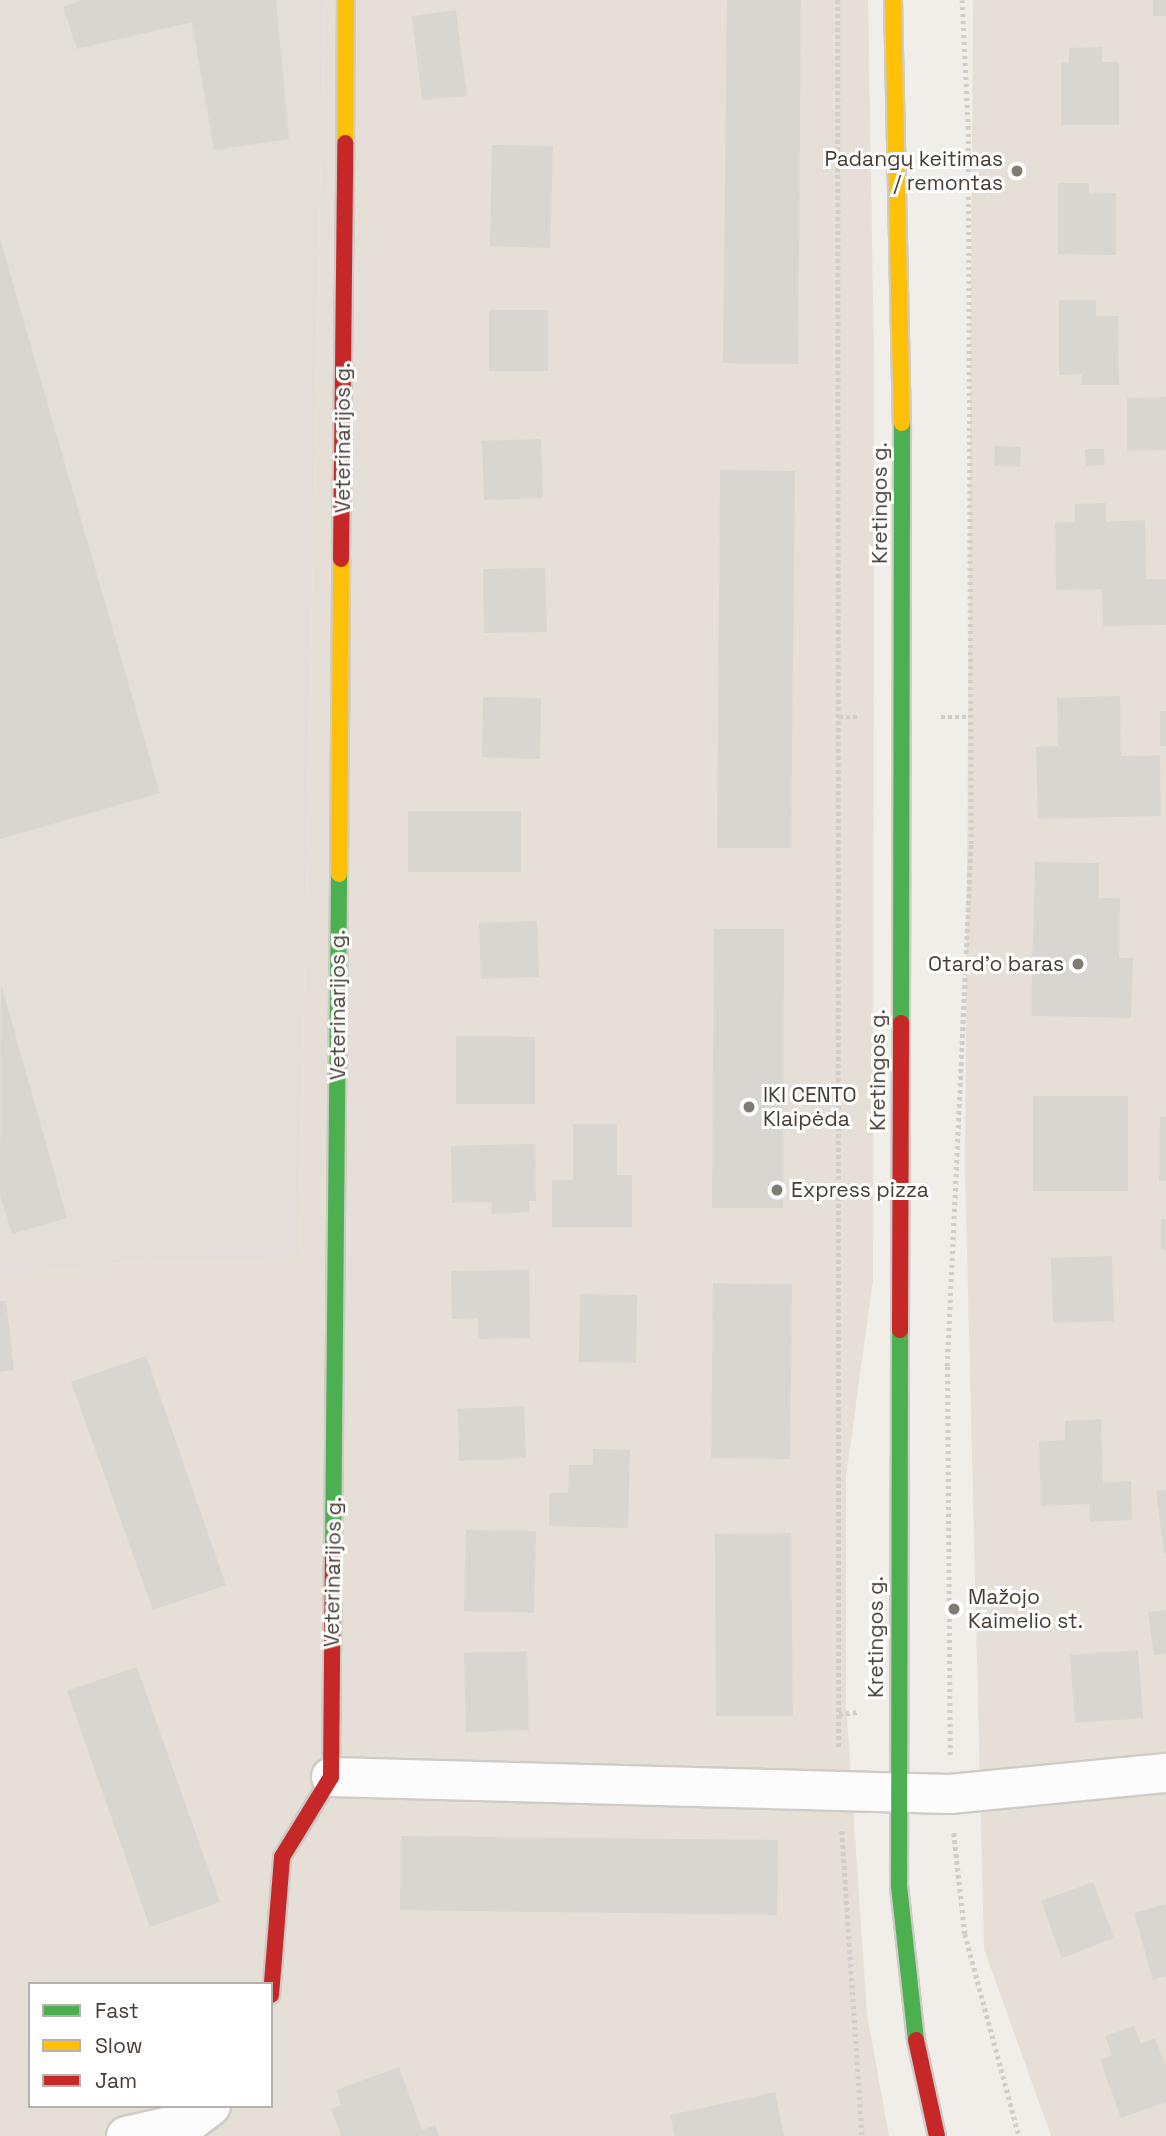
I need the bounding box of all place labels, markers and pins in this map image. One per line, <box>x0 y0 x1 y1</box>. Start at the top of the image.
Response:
place label: Padangų keitimas / remontas <box>824 146 1003 196</box>
marker: Padangų keitimas / remontas <box>1009 163 1025 179</box>
place label: Otard'o baras <box>928 951 1064 977</box>
marker: Otard'o baras <box>1070 956 1086 972</box>
place label: IKI CENTO Klaipėda <box>763 1082 856 1132</box>
marker: IKI CENTO Klaipėda <box>741 1099 757 1115</box>
place label: Express pizza <box>791 1177 929 1203</box>
marker: Express pizza <box>769 1182 785 1198</box>
place label: Mažojo Kaimelio st. <box>968 1584 1083 1634</box>
marker: Mažojo Kaimelio st. <box>946 1601 962 1617</box>

